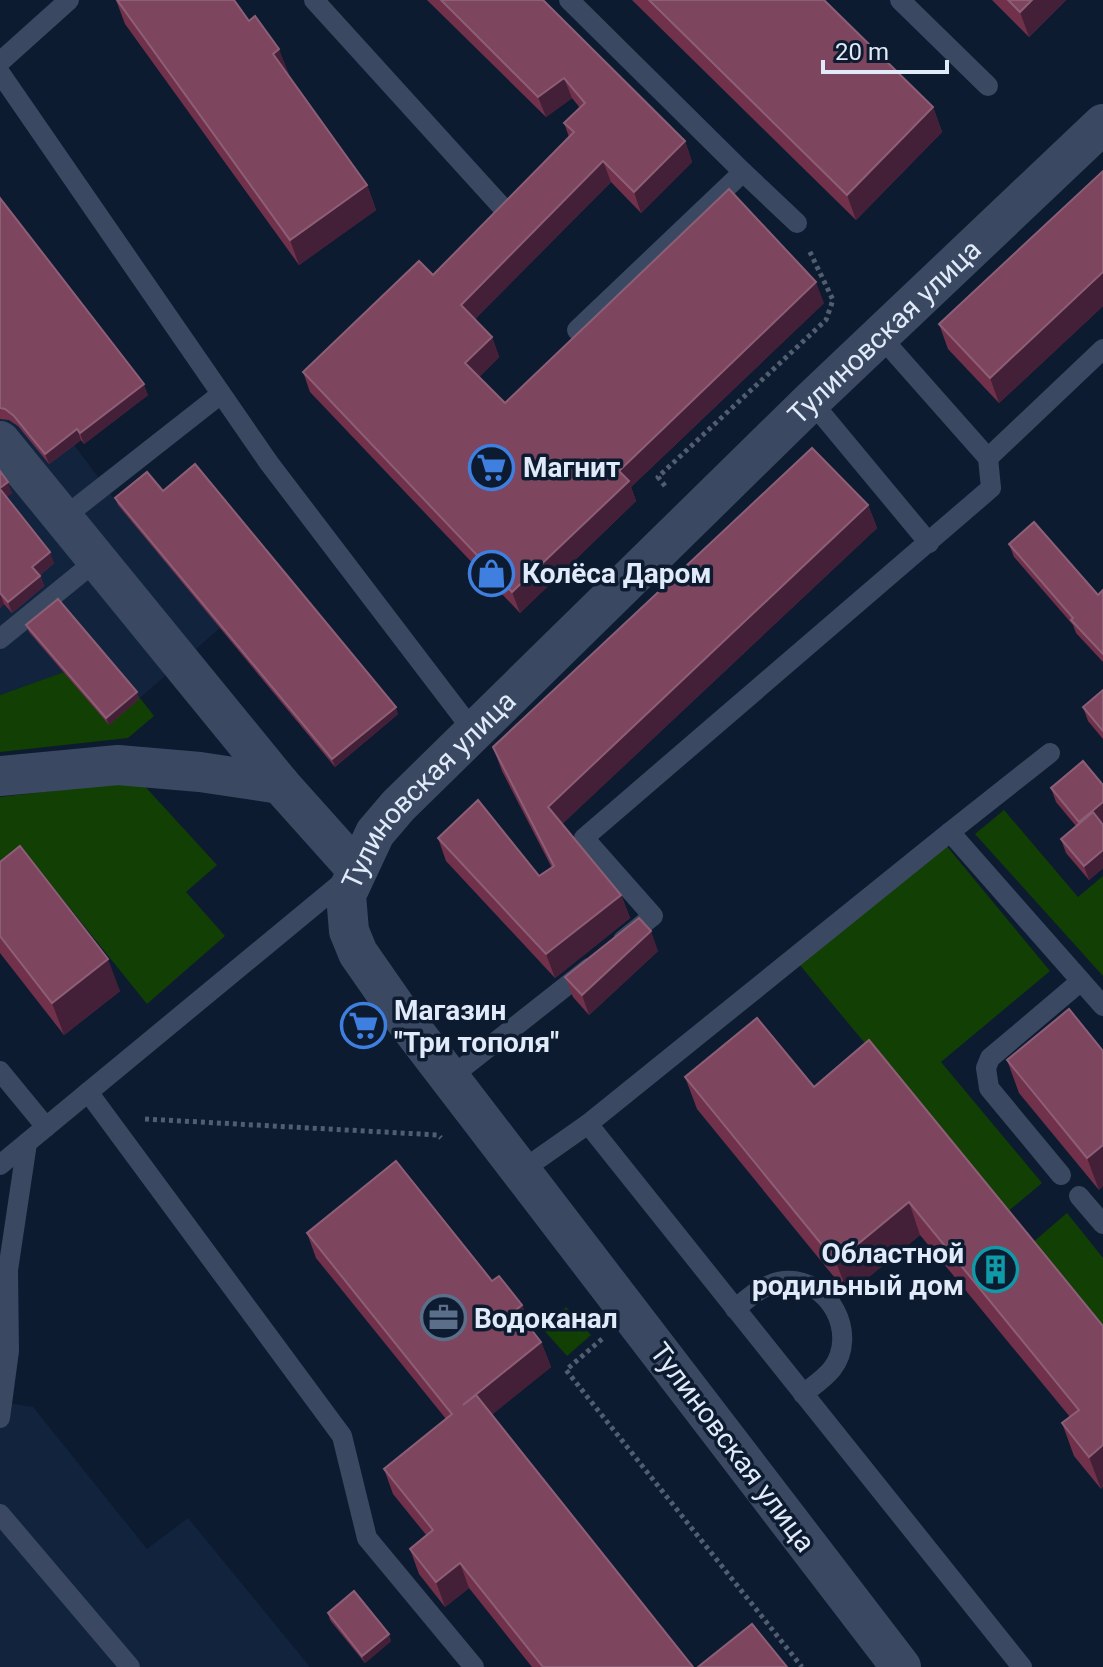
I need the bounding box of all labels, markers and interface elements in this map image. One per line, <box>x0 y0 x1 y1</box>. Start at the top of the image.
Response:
scale bar <box>823 24 947 74</box>
text: 20 m <box>835 38 889 66</box>
street label: Тулиновская улица <box>781 233 988 431</box>
supermarket icon: Магнит <box>468 443 516 491</box>
place label: Магнит <box>523 451 620 484</box>
shop icon: Колёса Даром <box>467 549 515 597</box>
place label: Колёса Даром <box>522 557 712 590</box>
street label: Тулиновская улица <box>335 684 522 895</box>
place label: Магазин "Три тополя" <box>394 994 559 1059</box>
supermarket icon: Магазин "Три тополя" <box>339 1002 387 1050</box>
place label: Областной родильный дом <box>752 1237 964 1302</box>
building icon: Областной родильный дом <box>971 1245 1019 1293</box>
office icon: Водоканал <box>419 1294 467 1342</box>
place label: Водоканал <box>474 1302 618 1335</box>
street label: Тулиновская улица <box>643 1336 822 1558</box>

